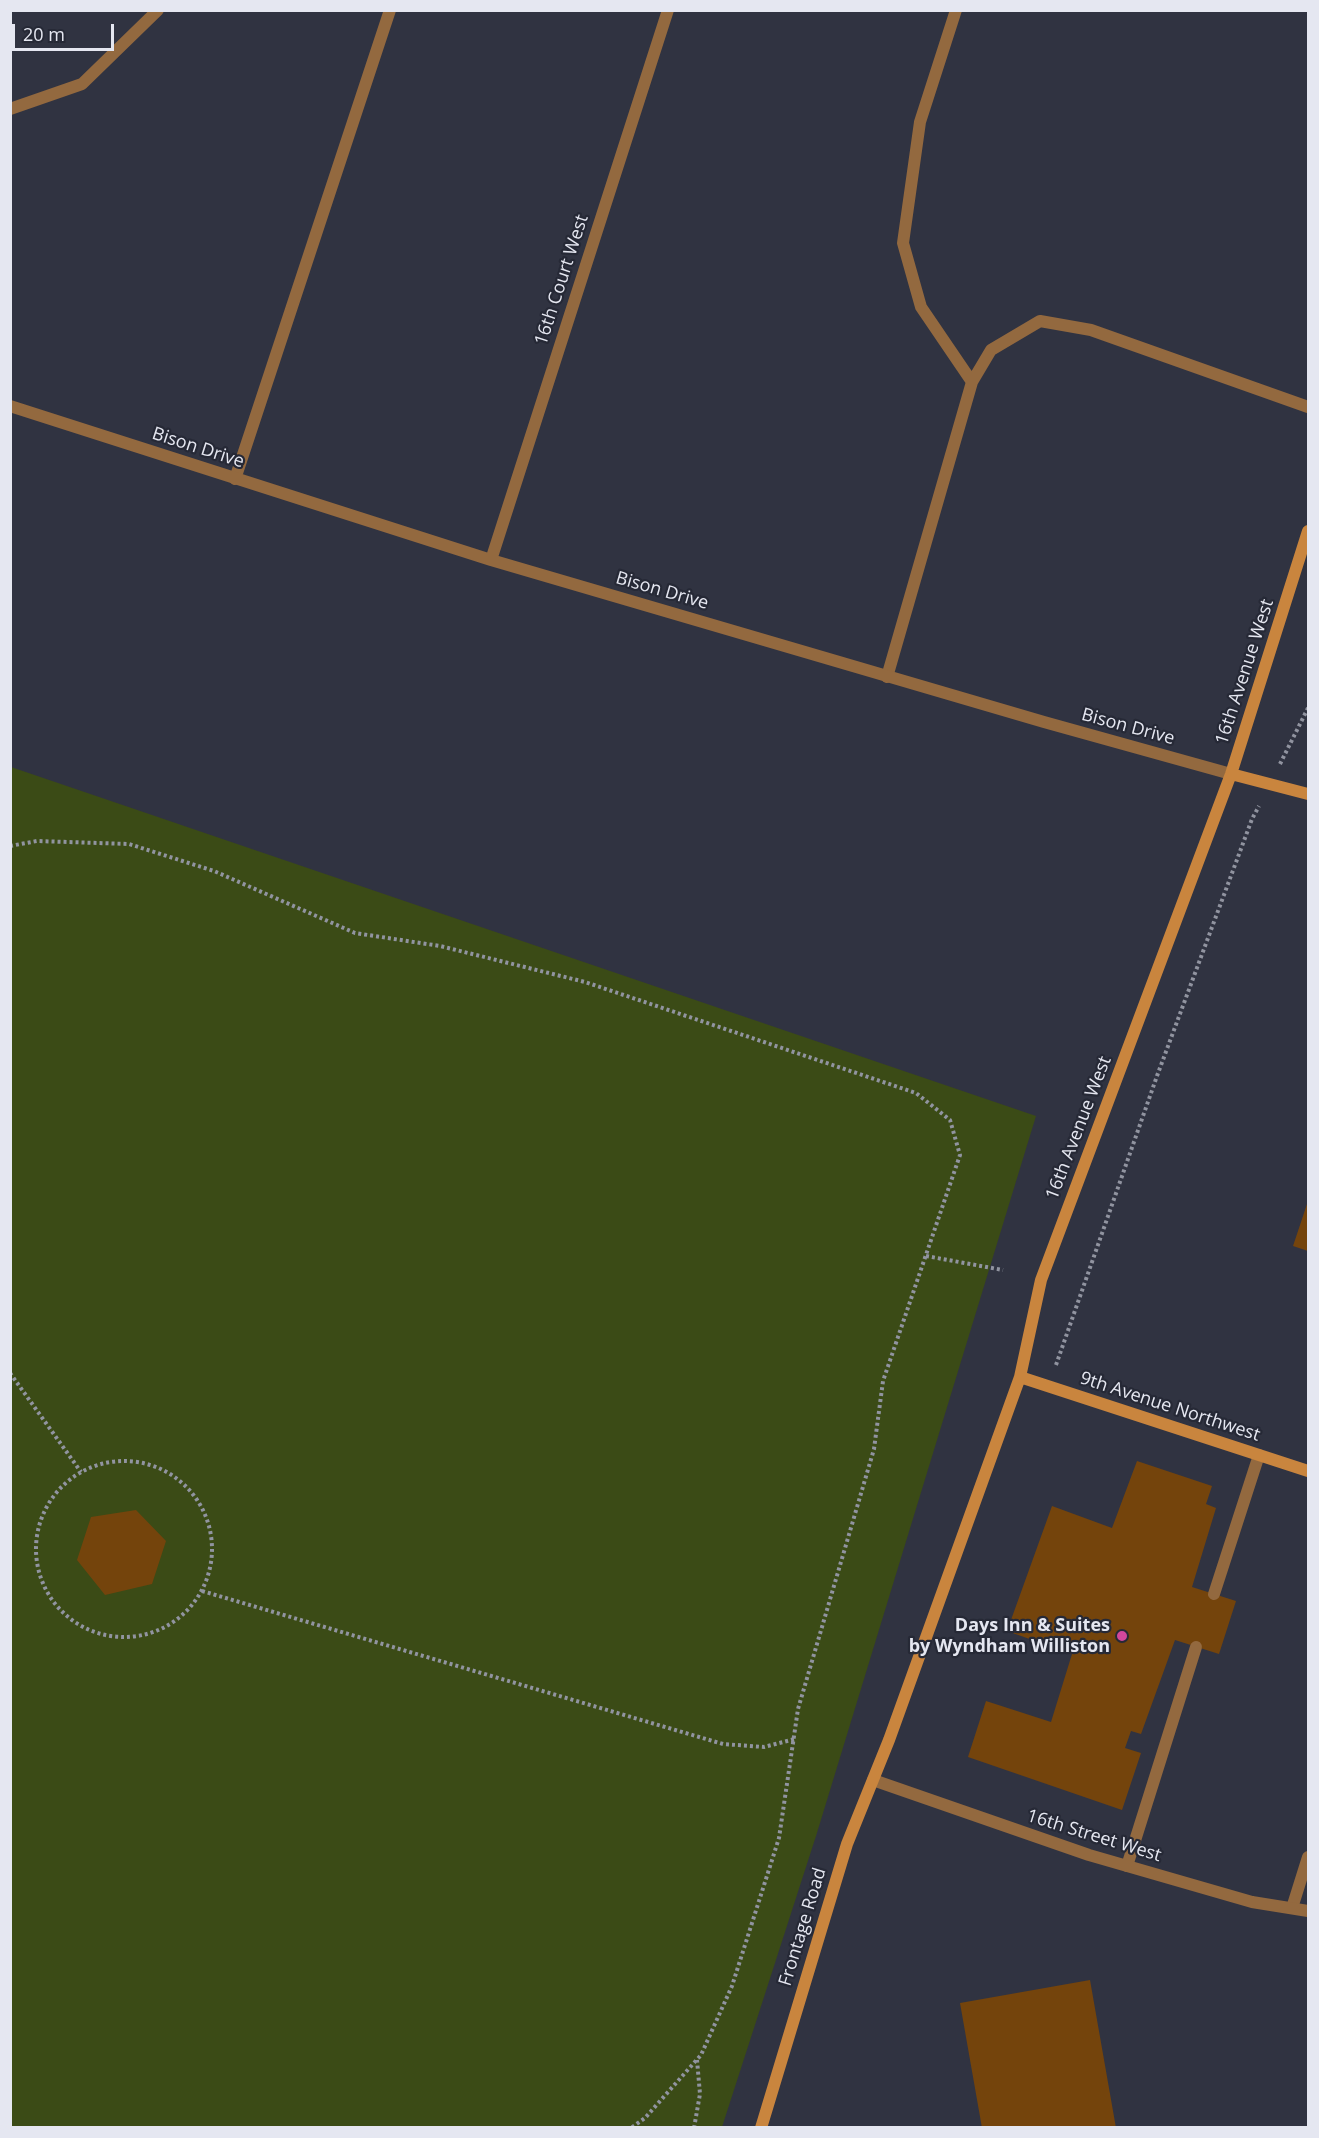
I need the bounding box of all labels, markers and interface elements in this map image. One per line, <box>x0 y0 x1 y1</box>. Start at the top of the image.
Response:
scale bar <box>15 12 117 50</box>
text: 20 m <box>23 22 65 46</box>
street label: 16th Court West <box>531 212 593 348</box>
street label: Bison Drive <box>149 423 247 473</box>
street label: Bison Drive <box>613 567 711 615</box>
street label: 16th Avenue West <box>1211 596 1279 748</box>
street label: Bison Drive <box>1079 704 1177 750</box>
street label: 16th Avenue West <box>1042 1053 1116 1203</box>
street label: 9th Avenue Northwest <box>1077 1368 1263 1446</box>
place label: Days Inn & Suites by Wyndham Williston <box>909 1615 1110 1658</box>
marker: Days Inn & Suites by Wyndham Williston <box>1115 1629 1129 1643</box>
street label: 16th Street West <box>1024 1805 1164 1867</box>
street label: Frontage Road <box>775 1865 831 1989</box>

